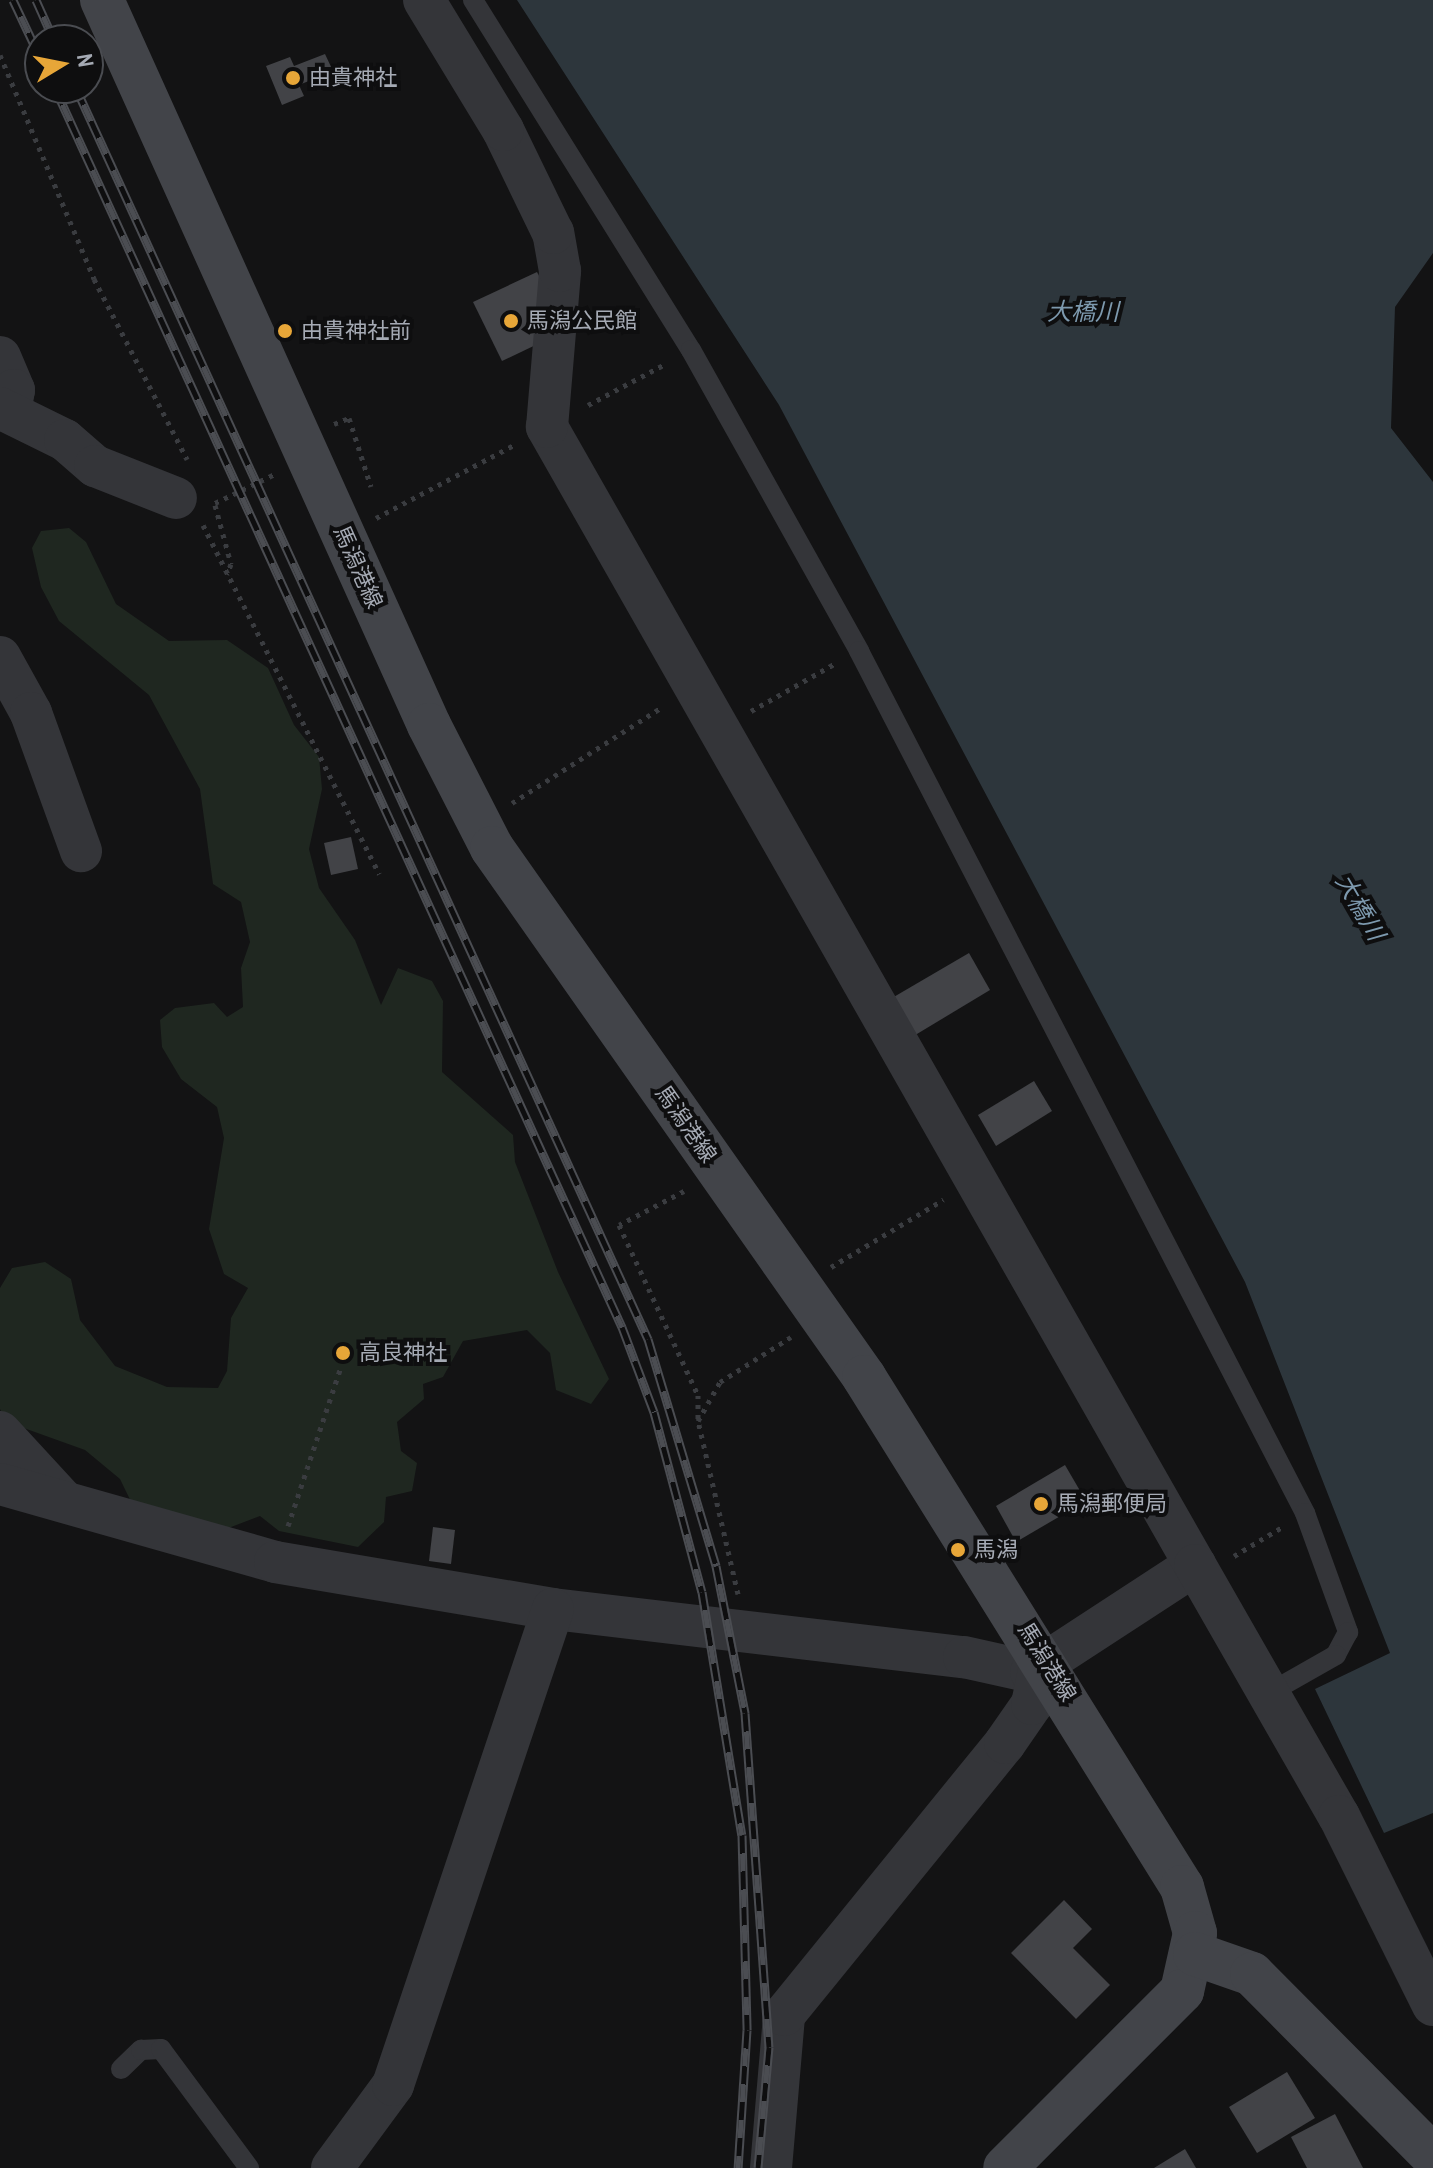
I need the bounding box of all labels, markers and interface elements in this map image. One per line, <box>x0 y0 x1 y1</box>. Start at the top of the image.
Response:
north arrow <box>24 24 104 104</box>
text: N <box>70 51 102 69</box>
place label: 由貴神社 <box>309 65 397 91</box>
marker: 由貴神社 <box>284 69 302 87</box>
water label: 大橋川 <box>1047 298 1119 326</box>
place label: 馬潟公民館 <box>527 308 637 334</box>
marker: 馬潟公民館 <box>502 312 520 330</box>
place label: 由貴神社前 <box>301 318 411 344</box>
marker: 由貴神社前 <box>276 322 294 340</box>
street label: 馬潟港線 <box>328 521 388 613</box>
water label: 大橋川 <box>1330 869 1390 945</box>
street label: 馬潟港線 <box>650 1080 722 1168</box>
place label: 高良神社 <box>359 1340 447 1366</box>
marker: 高良神社 <box>334 1344 352 1362</box>
place label: 馬潟郵便局 <box>1057 1491 1167 1517</box>
marker: 馬潟郵便局 <box>1032 1495 1050 1513</box>
place label: 馬潟 <box>974 1537 1018 1563</box>
marker: 馬潟 <box>949 1541 967 1559</box>
street label: 馬潟港線 <box>1012 1618 1082 1706</box>

